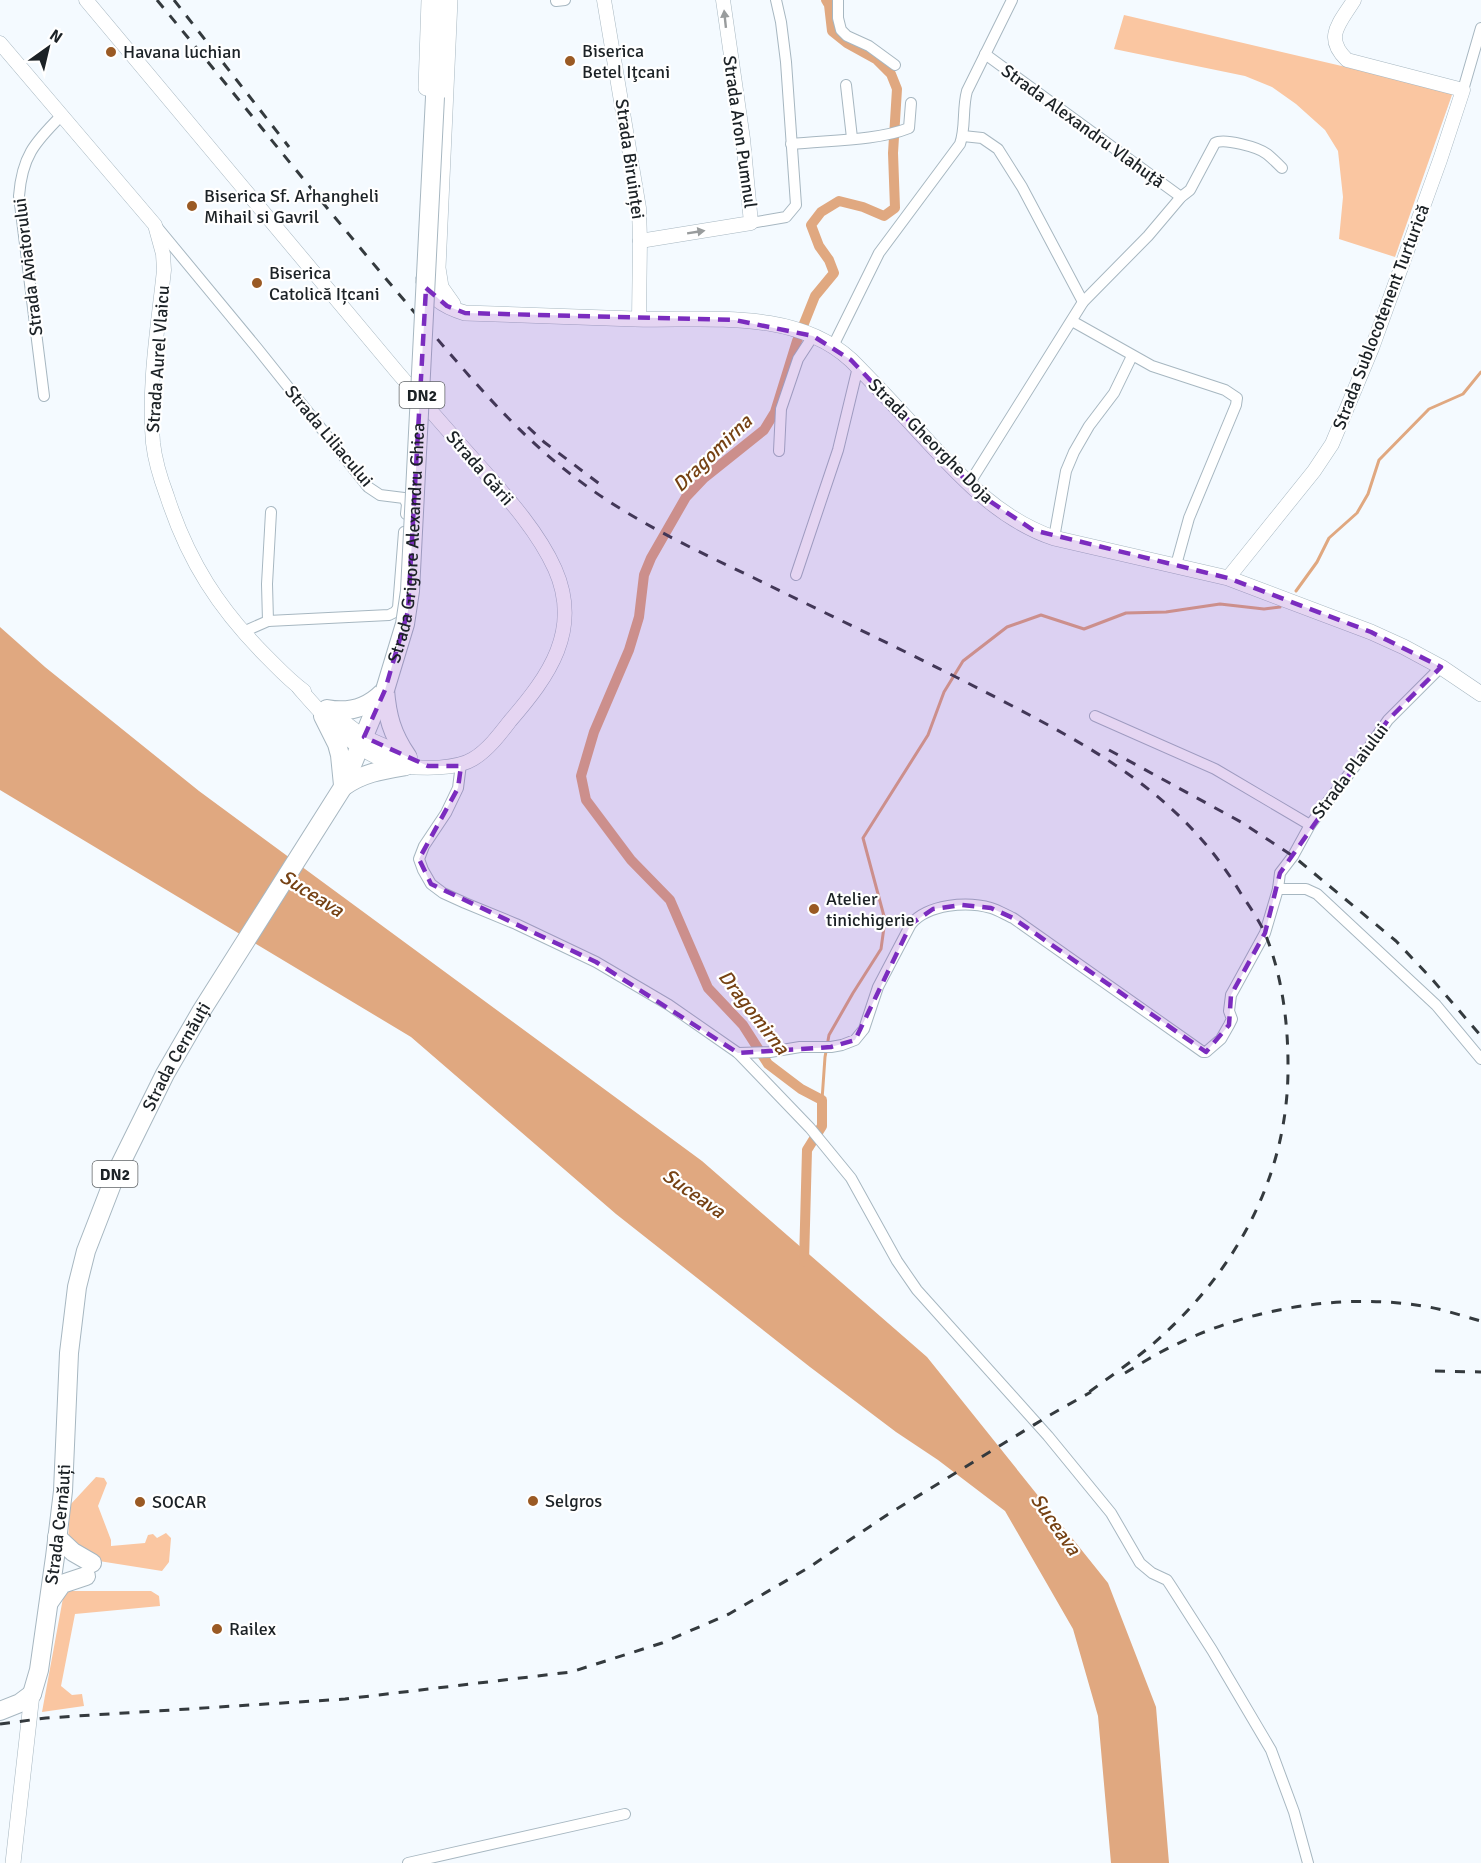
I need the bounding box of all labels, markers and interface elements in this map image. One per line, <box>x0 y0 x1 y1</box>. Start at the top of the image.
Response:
one-way arrow <box>720 10 730 29</box>
north arrow <box>18 18 78 78</box>
text: N <box>46 25 66 48</box>
place label: Biserica Betel Iţcani <box>582 40 670 83</box>
place label: Havana luchian <box>123 41 241 63</box>
marker: Havana luchian <box>104 45 118 59</box>
marker: Biserica Betel Iţcani <box>563 54 577 68</box>
street label: Strada Aron Pumnul <box>718 54 762 210</box>
street label: Strada Alexandru Vlahuță <box>997 59 1169 193</box>
street label: Strada Biruinței <box>611 97 649 221</box>
place label: Biserica Sf. Arhangheli Mihail si Gavril <box>204 185 379 228</box>
street label: Strada Aviatorului <box>9 197 47 337</box>
marker: Biserica Sf. Arhangheli Mihail si Gavril <box>185 199 199 213</box>
street label: Strada Sublocotenent Turturică <box>1328 201 1434 433</box>
one-way arrow <box>687 227 706 236</box>
place label: Biserica Catolică Ițcani <box>269 262 380 305</box>
marker: Biserica Catolică Ițcani <box>250 276 264 290</box>
street label: Strada Aurel Vlaicu <box>142 285 174 433</box>
street label: Strada Gheorghe Doja <box>864 374 998 508</box>
street label: Strada Liliacului <box>280 381 378 491</box>
road number: DN2 <box>400 382 444 408</box>
water label: Dragomirna <box>667 409 758 497</box>
street label: Strada Grigore Alexandru Ghica <box>383 422 430 666</box>
street label: Strada Gării <box>442 426 518 510</box>
street label: Strada Plaiului <box>1307 719 1393 823</box>
water label: Suceava <box>275 864 349 923</box>
place label: Atelier tinichigerie <box>826 888 915 931</box>
marker: Atelier tinichigerie <box>807 902 821 916</box>
water label: Dragomirna <box>713 965 795 1060</box>
street label: Strada Cernăuți <box>137 998 215 1115</box>
road number: DN2 <box>92 1161 138 1187</box>
water label: Suceava <box>658 1163 730 1224</box>
street label: Strada Cernăuți <box>40 1464 75 1586</box>
water label: Suceava <box>1025 1488 1087 1561</box>
place label: Selgros <box>545 1490 602 1512</box>
place label: SOCAR <box>152 1491 207 1513</box>
marker: Selgros <box>526 1494 540 1508</box>
marker: SOCAR <box>133 1495 147 1509</box>
place label: Railex <box>229 1618 277 1640</box>
marker: Railex <box>210 1622 224 1636</box>

